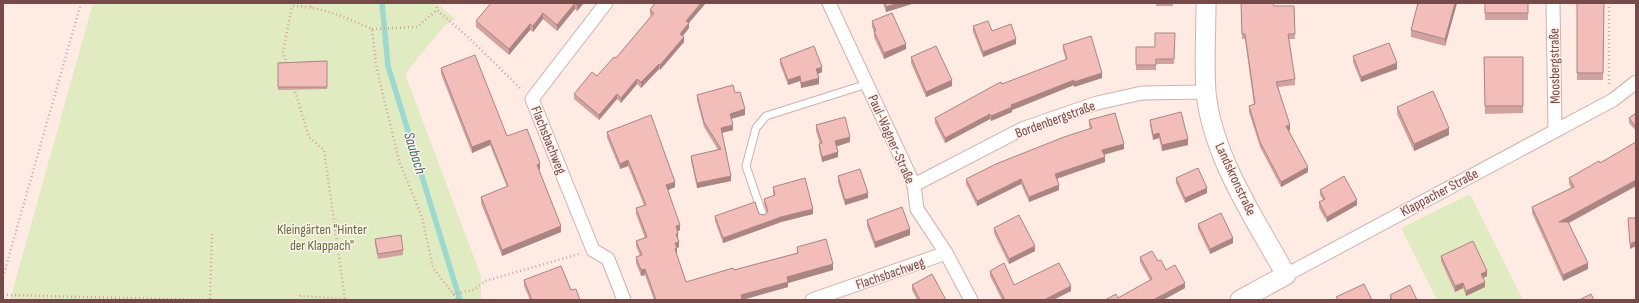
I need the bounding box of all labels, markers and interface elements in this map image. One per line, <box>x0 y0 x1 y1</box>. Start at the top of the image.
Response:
street label: Moosbergstraße <box>1545 28 1564 104</box>
street label: Paul-Wagner-Straße <box>864 92 919 186</box>
street label: Bordenbergstraße <box>1013 97 1098 142</box>
street label: Flachsbachweg <box>527 104 570 177</box>
water label: Saubach <box>399 130 430 176</box>
street label: Landskronstraße <box>1211 140 1260 218</box>
street label: Klappacher Straße <box>1397 165 1481 220</box>
park label: Kleingärten "Hinter der Klappach" <box>277 221 367 254</box>
street label: Flachsbachweg <box>853 254 927 293</box>

